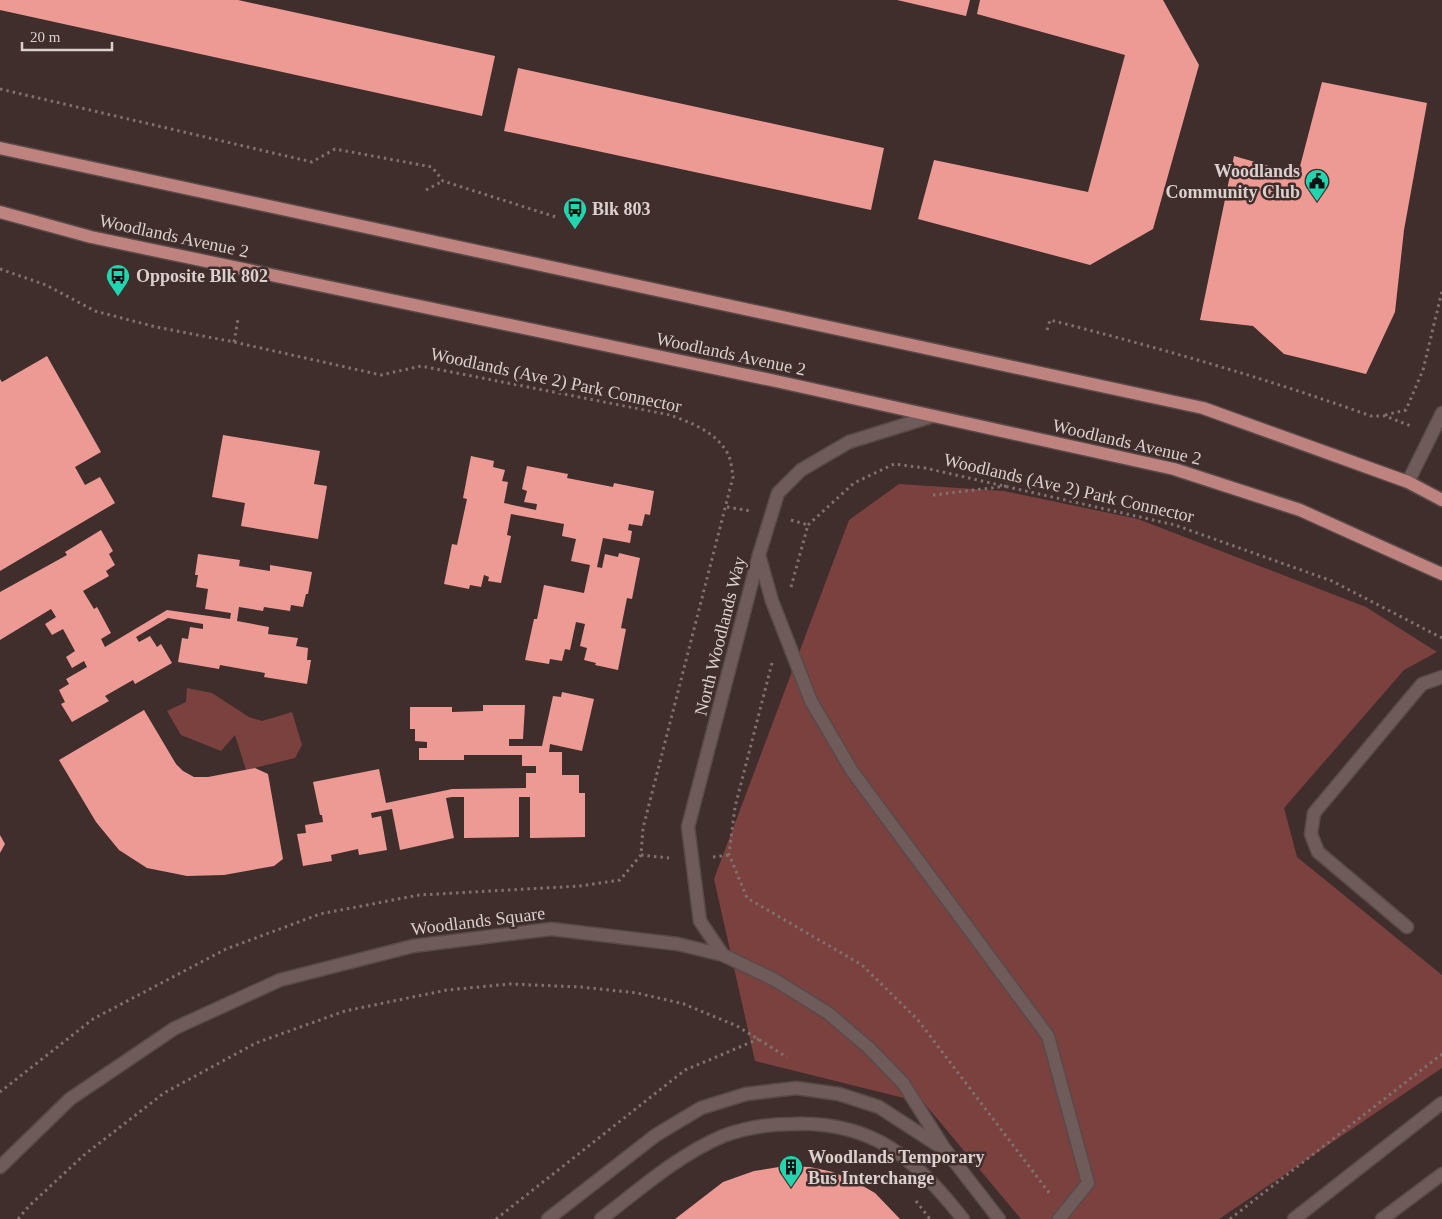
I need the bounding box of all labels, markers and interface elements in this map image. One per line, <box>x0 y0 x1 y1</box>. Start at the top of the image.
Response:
scale bar <box>22 20 112 52</box>
text: 20 m <box>30 29 61 45</box>
place label: Woodlands Community Club <box>1165 161 1300 202</box>
public building icon: Woodlands Community Club <box>1304 168 1330 202</box>
bus stop icon: Blk 803 <box>562 196 588 230</box>
place label: Blk 803 <box>592 199 651 219</box>
street label: Woodlands Avenue 2 <box>97 210 251 262</box>
bus stop icon: Opposite Blk 802 <box>105 263 131 297</box>
place label: Opposite Blk 802 <box>136 266 268 286</box>
street label: Woodlands Avenue 2 <box>654 328 808 380</box>
street label: Woodlands (Ave 2) Park Connector <box>428 344 683 417</box>
street label: Woodlands Avenue 2 <box>1051 415 1203 469</box>
street label: Woodlands (Ave 2) Park Connector <box>942 449 1196 528</box>
street label: North Woodlands Way <box>691 554 749 718</box>
street label: Woodlands Square <box>410 903 546 939</box>
place label: Woodlands Temporary Bus Interchange <box>808 1147 985 1188</box>
building icon: Woodlands Temporary Bus Interchange <box>778 1154 804 1188</box>

